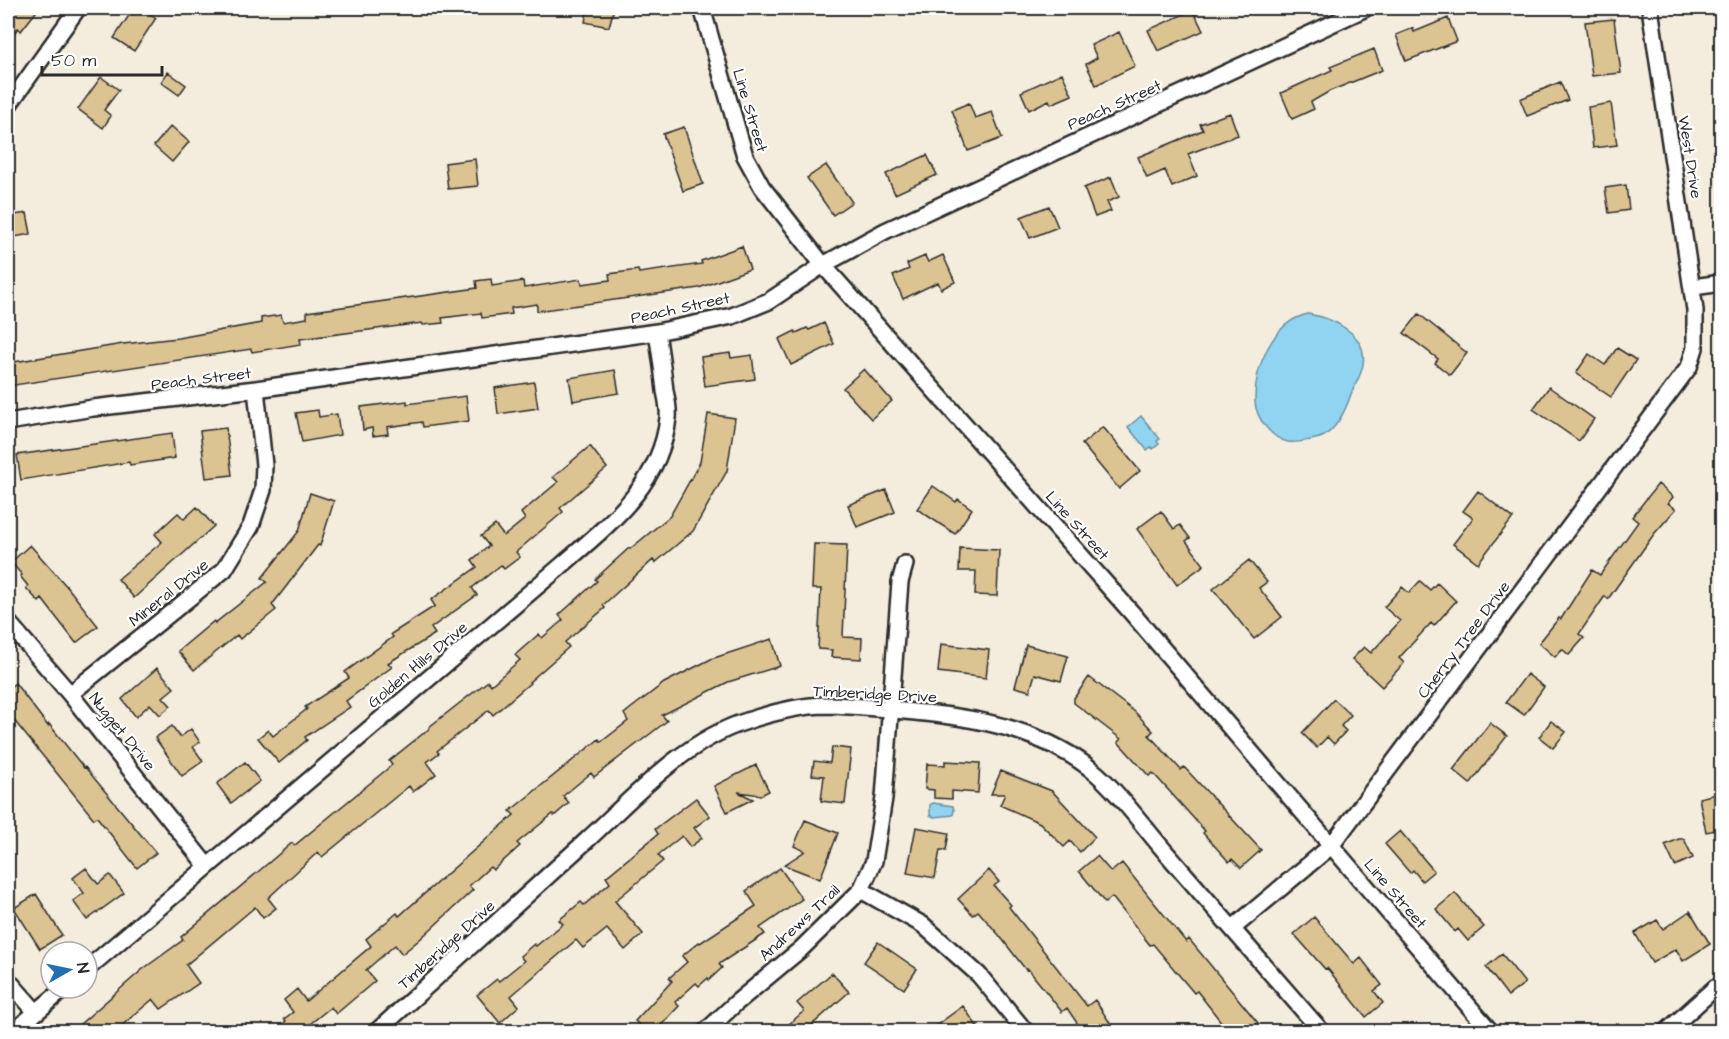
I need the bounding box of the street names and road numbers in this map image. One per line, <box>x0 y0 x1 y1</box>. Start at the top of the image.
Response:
street label: Line Street <box>727 66 773 155</box>
street label: Peach Street <box>1064 74 1165 135</box>
street label: West Drive <box>1673 114 1707 200</box>
street label: Peach Street <box>629 287 732 329</box>
street label: Peach Street <box>150 362 253 396</box>
street label: Line Street <box>1040 486 1115 565</box>
street label: Mineral Drive <box>124 554 213 632</box>
street label: Cherry Tree Drive <box>1412 576 1516 703</box>
street label: Golden Hills Drive <box>363 616 472 713</box>
street label: Timberidge Drive <box>812 680 938 709</box>
street label: Nugget Drive <box>83 688 161 776</box>
street label: Line Street <box>1359 854 1432 934</box>
street label: Andrews Trail <box>754 879 845 966</box>
street label: Timberidge Drive <box>393 895 501 995</box>

